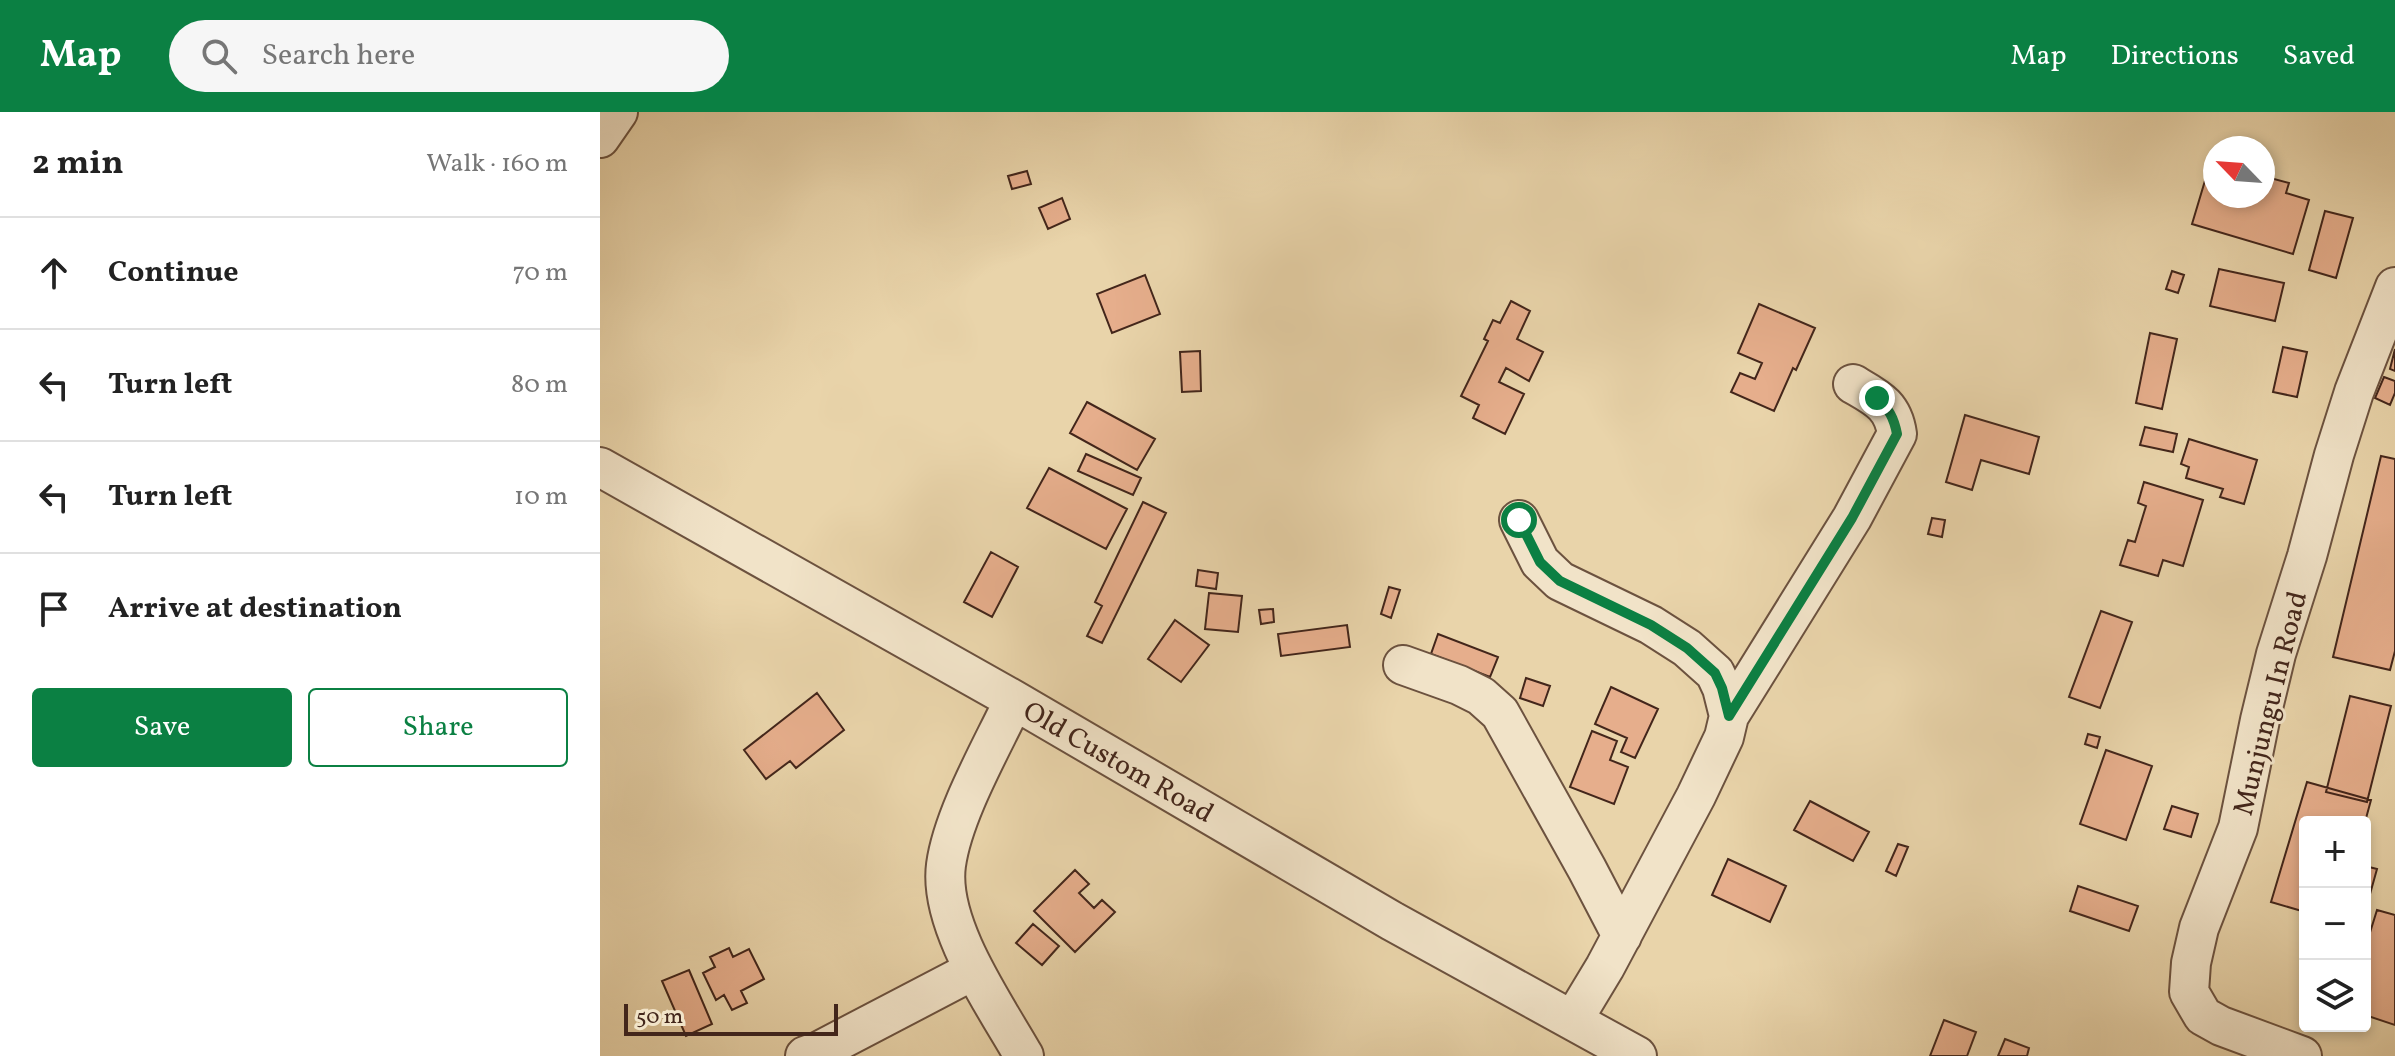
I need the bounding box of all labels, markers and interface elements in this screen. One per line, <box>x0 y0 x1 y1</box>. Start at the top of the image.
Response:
search box <box>169 20 729 92</box>
text: Map <box>40 30 121 83</box>
icon: search <box>197 34 241 78</box>
text: Search here <box>261 35 415 77</box>
text: Map <box>2011 37 2067 76</box>
text: Directions <box>2111 37 2239 76</box>
text: Saved <box>2283 37 2355 76</box>
north arrow <box>2203 136 2275 208</box>
text: 2 min <box>32 141 124 188</box>
text: Walk · 160 m <box>426 146 568 182</box>
icon: ahead <box>32 251 76 295</box>
text: Continue <box>108 252 239 294</box>
text: 70 m <box>513 255 568 291</box>
icon: left <box>32 363 76 407</box>
text: Turn left <box>108 364 232 406</box>
text: 80 m <box>511 367 568 403</box>
route end <box>1859 380 1895 416</box>
icon: left <box>32 475 76 519</box>
text: Turn left <box>108 476 232 518</box>
text: 10 m <box>514 479 568 515</box>
route start <box>1501 502 1537 538</box>
icon: arrive <box>32 587 76 631</box>
street label: Munjungu In Road <box>2225 587 2318 820</box>
text: Arrive at destination <box>108 588 402 630</box>
button: Save <box>32 688 292 767</box>
button: Share <box>308 688 568 767</box>
street label: Old Custom Road <box>1015 693 1220 834</box>
map controls <box>2299 816 2371 1032</box>
button: + <box>2299 816 2371 888</box>
button: − <box>2299 888 2371 960</box>
button: layers <box>2299 960 2371 1032</box>
scale bar <box>624 1000 838 1036</box>
text: 50 m <box>636 1002 683 1033</box>

